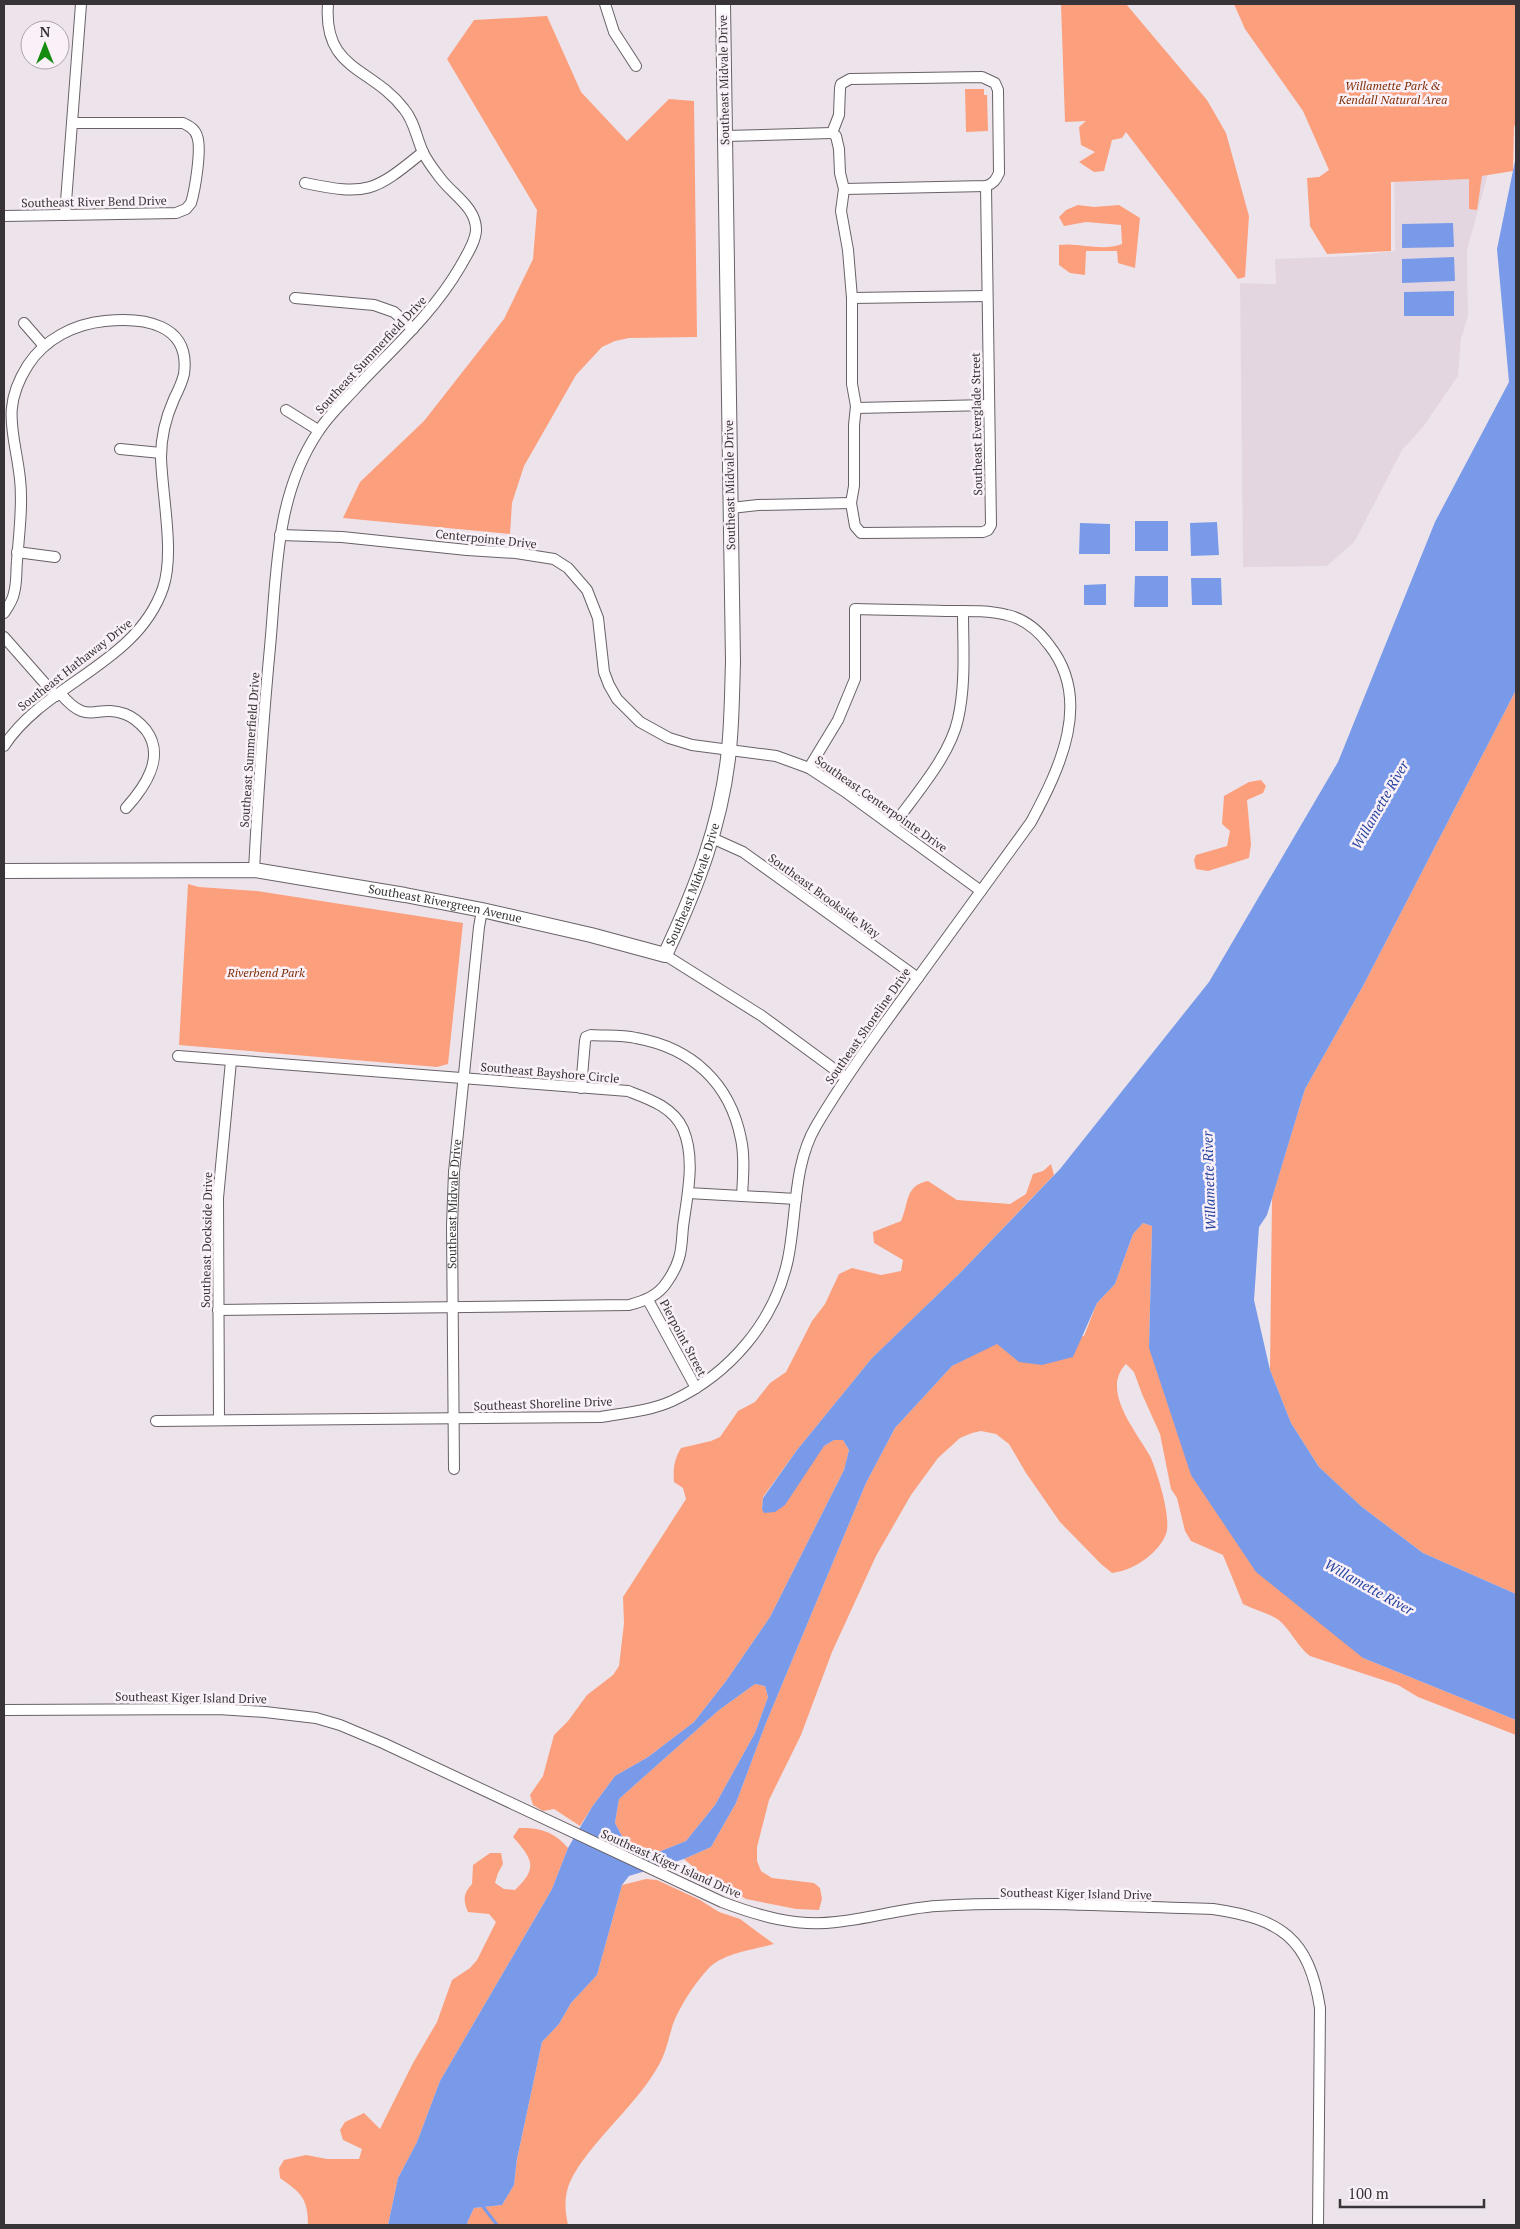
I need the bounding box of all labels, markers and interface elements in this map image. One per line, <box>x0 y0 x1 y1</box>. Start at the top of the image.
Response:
street label: Southeast Midvale Drive <box>715 15 732 145</box>
north arrow <box>20 20 70 70</box>
text: N <box>40 22 51 41</box>
park label: Willamette Park & Kendall Natural Area <box>1338 78 1447 107</box>
street label: Southeast River Bend Drive <box>21 193 167 210</box>
street label: Southeast Summerfield Drive <box>312 293 429 417</box>
street label: Southeast Everglade Street <box>968 352 985 496</box>
street label: Southeast Midvale Drive <box>721 420 738 550</box>
street label: Centerpointe Drive <box>435 526 538 551</box>
street label: Southeast Hathaway Drive <box>15 615 135 714</box>
street label: Southeast Summerfield Drive <box>237 672 262 828</box>
street label: Southeast Centerpointe Drive <box>812 752 950 855</box>
water label: Willamette River <box>1347 756 1413 853</box>
street label: Southeast Midvale Drive <box>662 821 722 948</box>
street label: Southeast Brookside Way <box>765 850 884 942</box>
street label: Southeast Rivergreen Avenue <box>367 881 523 926</box>
park label: Riverbend Park <box>226 965 305 980</box>
street label: Southeast Shoreline Drive <box>822 965 914 1087</box>
street label: Southeast Bayshore Circle <box>480 1059 620 1086</box>
water label: Willamette River <box>1197 1130 1220 1231</box>
street label: Southeast Midvale Drive <box>444 1138 464 1269</box>
street label: Southeast Dockside Drive <box>198 1172 215 1308</box>
street label: Pierpoint Street <box>657 1297 710 1379</box>
street label: Southeast Shoreline Drive <box>473 1394 613 1413</box>
water label: Willamette River <box>1321 1554 1418 1619</box>
street label: Southeast Kiger Island Drive <box>115 1689 267 1706</box>
street label: Southeast Kiger Island Drive <box>599 1826 744 1901</box>
street label: Southeast Kiger Island Drive <box>1000 1885 1152 1902</box>
scale bar <box>1340 2176 1484 2208</box>
text: 100 m <box>1348 2183 1389 2203</box>

